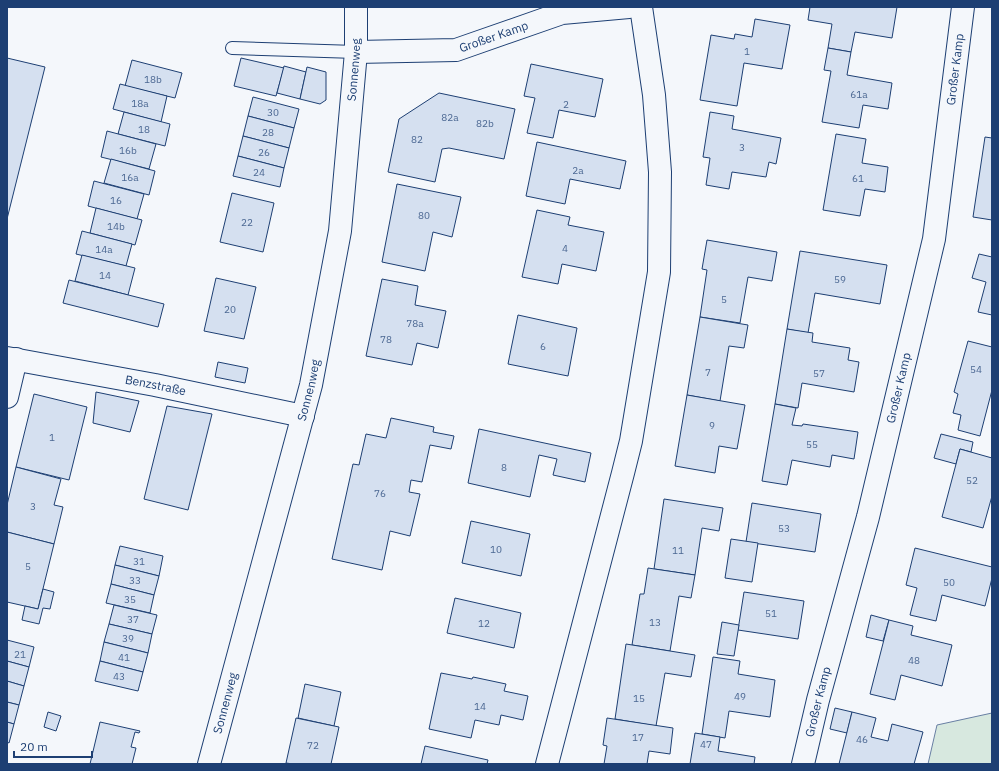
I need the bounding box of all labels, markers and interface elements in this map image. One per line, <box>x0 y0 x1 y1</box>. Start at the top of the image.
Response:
street label: Großer Kamp <box>457 17 530 55</box>
street label: Großer Kamp <box>943 33 967 106</box>
street label: Sonnenweg <box>344 38 363 102</box>
house number: 1 <box>744 45 750 58</box>
house number: 18b <box>144 73 162 86</box>
house number: 61a <box>850 88 868 101</box>
house number: 18a <box>131 97 149 110</box>
house number: 2 <box>563 98 569 111</box>
house number: 30 <box>267 106 279 119</box>
house number: 82a <box>441 111 459 124</box>
house number: 82b <box>476 117 494 130</box>
house number: 18 <box>138 123 150 136</box>
house number: 28 <box>262 126 274 139</box>
house number: 82 <box>411 133 423 146</box>
house number: 3 <box>739 141 745 154</box>
house number: 16b <box>119 144 137 157</box>
house number: 26 <box>258 146 270 159</box>
house number: 2a <box>572 164 584 177</box>
house number: 24 <box>253 166 265 179</box>
house number: 16a <box>121 171 139 184</box>
house number: 61 <box>852 172 864 185</box>
house number: 16 <box>110 194 122 207</box>
house number: 80 <box>418 209 430 222</box>
house number: 22 <box>241 216 253 229</box>
house number: 14b <box>107 220 125 233</box>
house number: 4 <box>562 242 568 255</box>
house number: 14a <box>95 243 113 256</box>
house number: 14 <box>99 269 111 282</box>
house number: 59 <box>834 273 846 286</box>
house number: 5 <box>721 293 727 306</box>
house number: 20 <box>224 303 236 316</box>
house number: 78a <box>406 317 424 330</box>
house number: 78 <box>380 333 392 346</box>
house number: 6 <box>540 340 546 353</box>
street label: Großer Kamp <box>882 351 914 425</box>
street label: Sonnenweg <box>294 357 323 422</box>
house number: 54 <box>970 363 982 376</box>
house number: 7 <box>705 366 711 379</box>
house number: 57 <box>813 367 825 380</box>
street label: Benzstraße <box>124 372 188 398</box>
house number: 9 <box>709 419 715 432</box>
house number: 1 <box>49 431 55 444</box>
house number: 55 <box>806 438 818 451</box>
house number: 8 <box>501 461 507 474</box>
house number: 52 <box>966 474 978 487</box>
house number: 76 <box>374 487 386 500</box>
house number: 3 <box>30 500 36 513</box>
house number: 53 <box>778 522 790 535</box>
house number: 10 <box>490 543 502 556</box>
house number: 11 <box>672 544 684 557</box>
house number: 31 <box>133 555 145 568</box>
house number: 5 <box>25 560 31 573</box>
house number: 33 <box>129 574 141 587</box>
house number: 50 <box>943 576 955 589</box>
house number: 35 <box>124 593 136 606</box>
house number: 51 <box>765 607 777 620</box>
house number: 37 <box>127 613 139 626</box>
house number: 13 <box>649 616 661 629</box>
house number: 12 <box>478 617 490 630</box>
house number: 39 <box>122 632 134 645</box>
house number: 21 <box>14 648 26 661</box>
house number: 41 <box>118 651 130 664</box>
house number: 48 <box>908 654 920 667</box>
street label: Großer Kamp <box>802 665 834 738</box>
house number: 43 <box>113 670 125 683</box>
street label: Sonnenweg <box>209 670 240 735</box>
house number: 49 <box>734 690 746 703</box>
house number: 15 <box>633 692 645 705</box>
house number: 14 <box>474 700 486 713</box>
house number: 17 <box>632 731 644 744</box>
scale bar <box>14 733 92 759</box>
house number: 46 <box>856 733 868 746</box>
house number: 47 <box>700 738 712 751</box>
text: 20 m <box>20 739 48 754</box>
house number: 72 <box>307 739 319 752</box>

